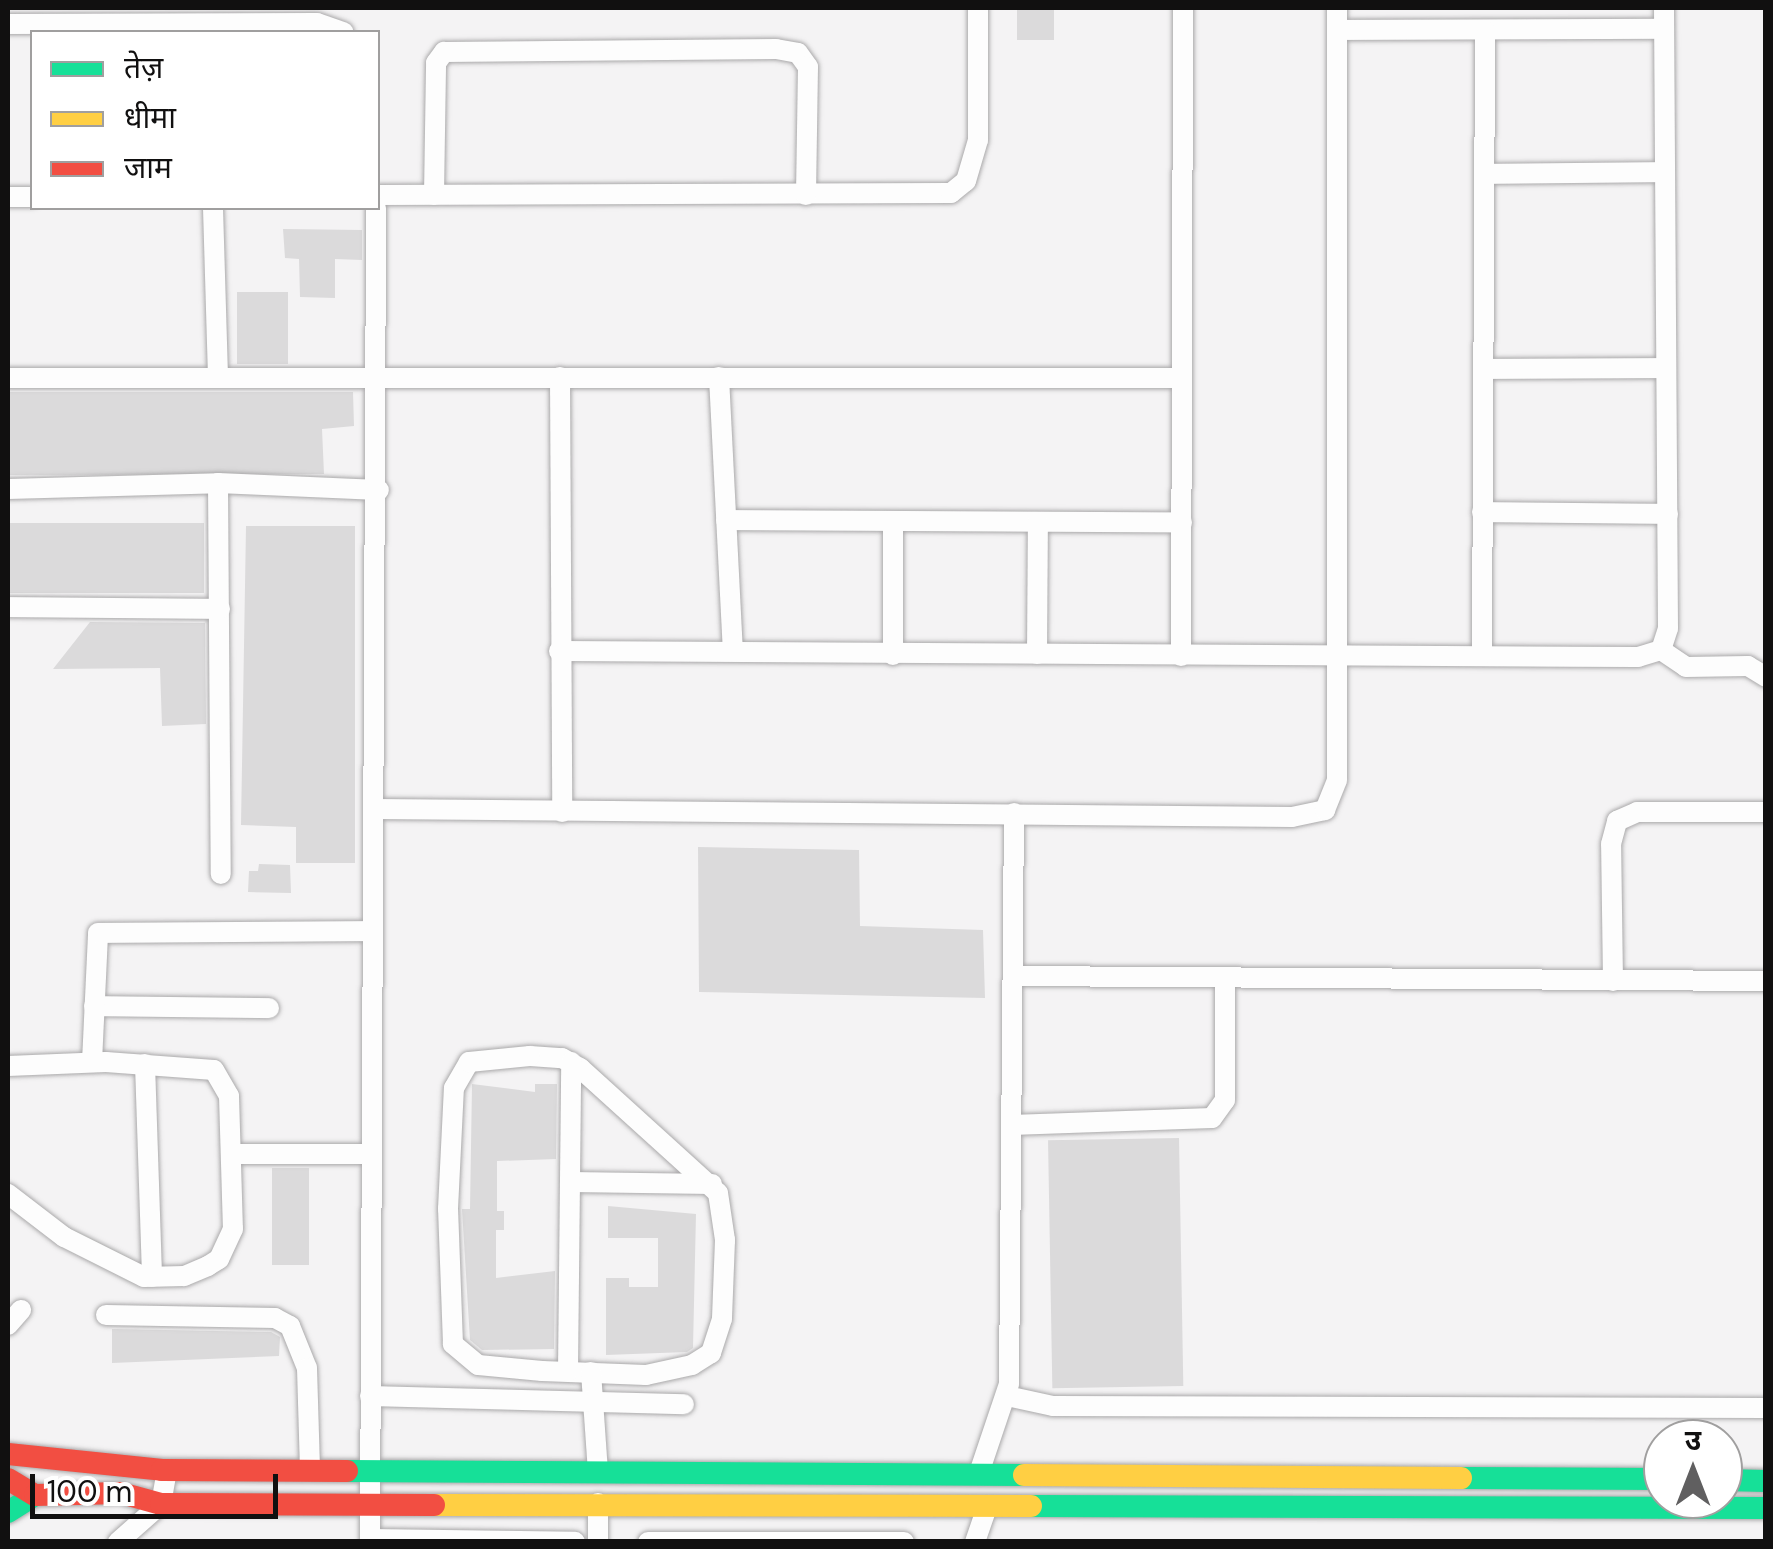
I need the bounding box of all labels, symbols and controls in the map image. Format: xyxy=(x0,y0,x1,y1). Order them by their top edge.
legend xyxy=(30,30,380,210)
text: तेज़ xyxy=(124,48,163,87)
text: धीमा xyxy=(124,98,176,137)
text: जाम xyxy=(124,148,172,187)
north arrow xyxy=(1643,1419,1743,1519)
text: उ xyxy=(1685,1422,1701,1459)
scale bar xyxy=(35,1454,282,1516)
text: 100 m xyxy=(47,1472,132,1511)

